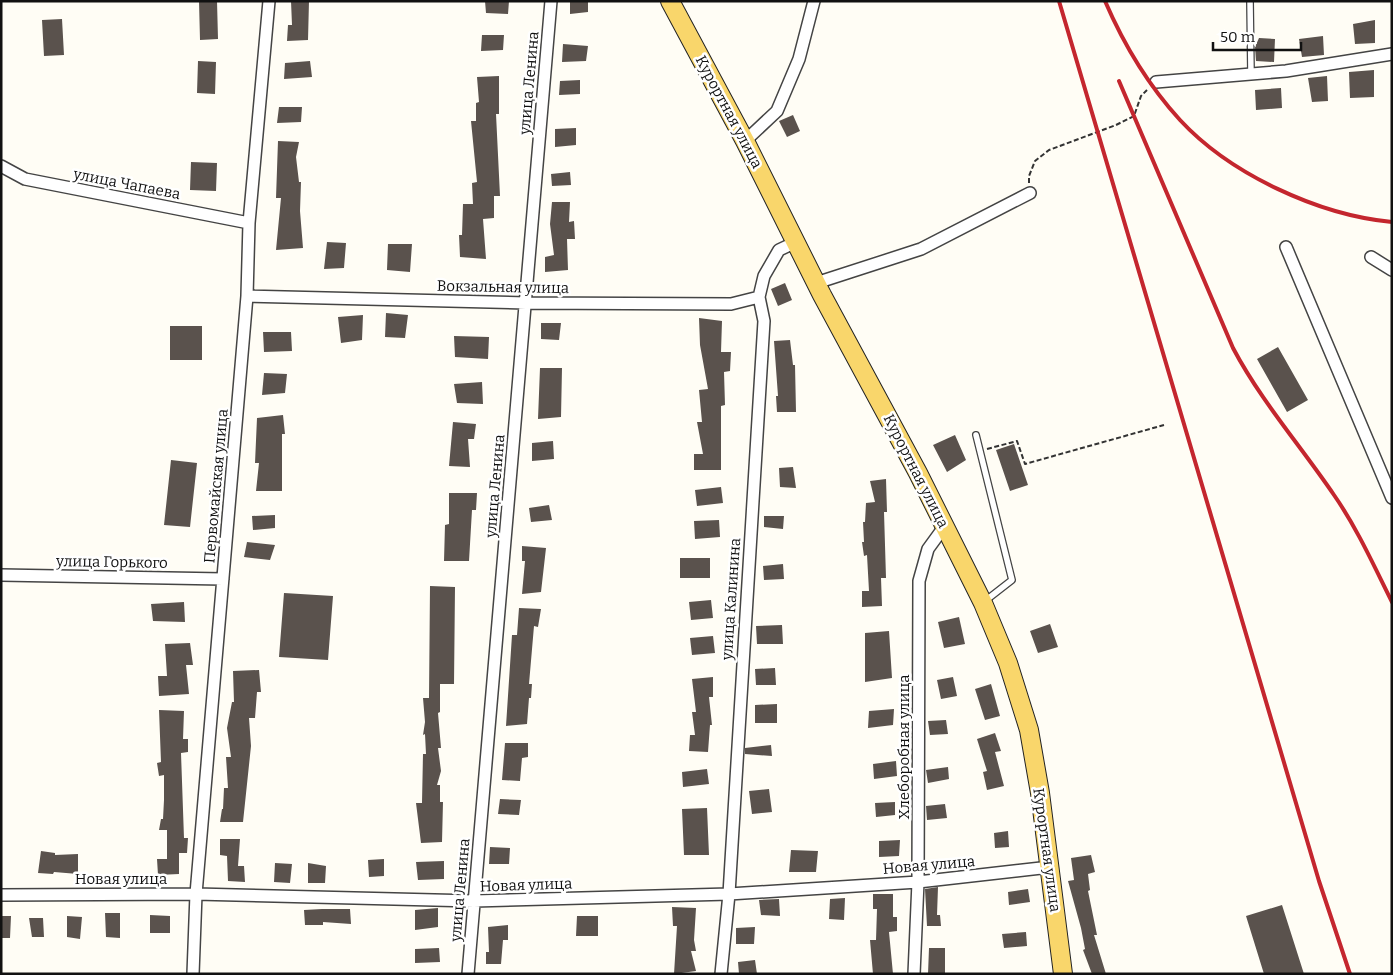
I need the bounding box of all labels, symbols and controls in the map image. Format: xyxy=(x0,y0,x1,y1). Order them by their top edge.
scale bar xyxy=(1213,20,1300,52)
text: 50 m xyxy=(1220,28,1256,46)
street label: улица Ленина xyxy=(515,31,542,136)
street label: Курортная улица xyxy=(692,53,766,171)
street label: улица Чапаева xyxy=(71,165,182,203)
street label: Вокзальная улица xyxy=(437,277,569,297)
street label: Первомайская улица xyxy=(200,408,232,564)
street label: Курортная улица xyxy=(880,411,952,531)
street label: улица Ленина xyxy=(481,434,508,539)
street label: улица Калинина xyxy=(718,537,744,662)
street label: улица Горького xyxy=(55,552,168,572)
street label: Хлеборобная улица xyxy=(895,674,913,820)
street label: Курортная улица xyxy=(1029,787,1065,913)
street label: улица Ленина xyxy=(446,838,473,943)
street label: Новая улица xyxy=(882,852,976,878)
street label: Новая улица xyxy=(75,870,167,888)
street label: Новая улица xyxy=(479,874,573,896)

